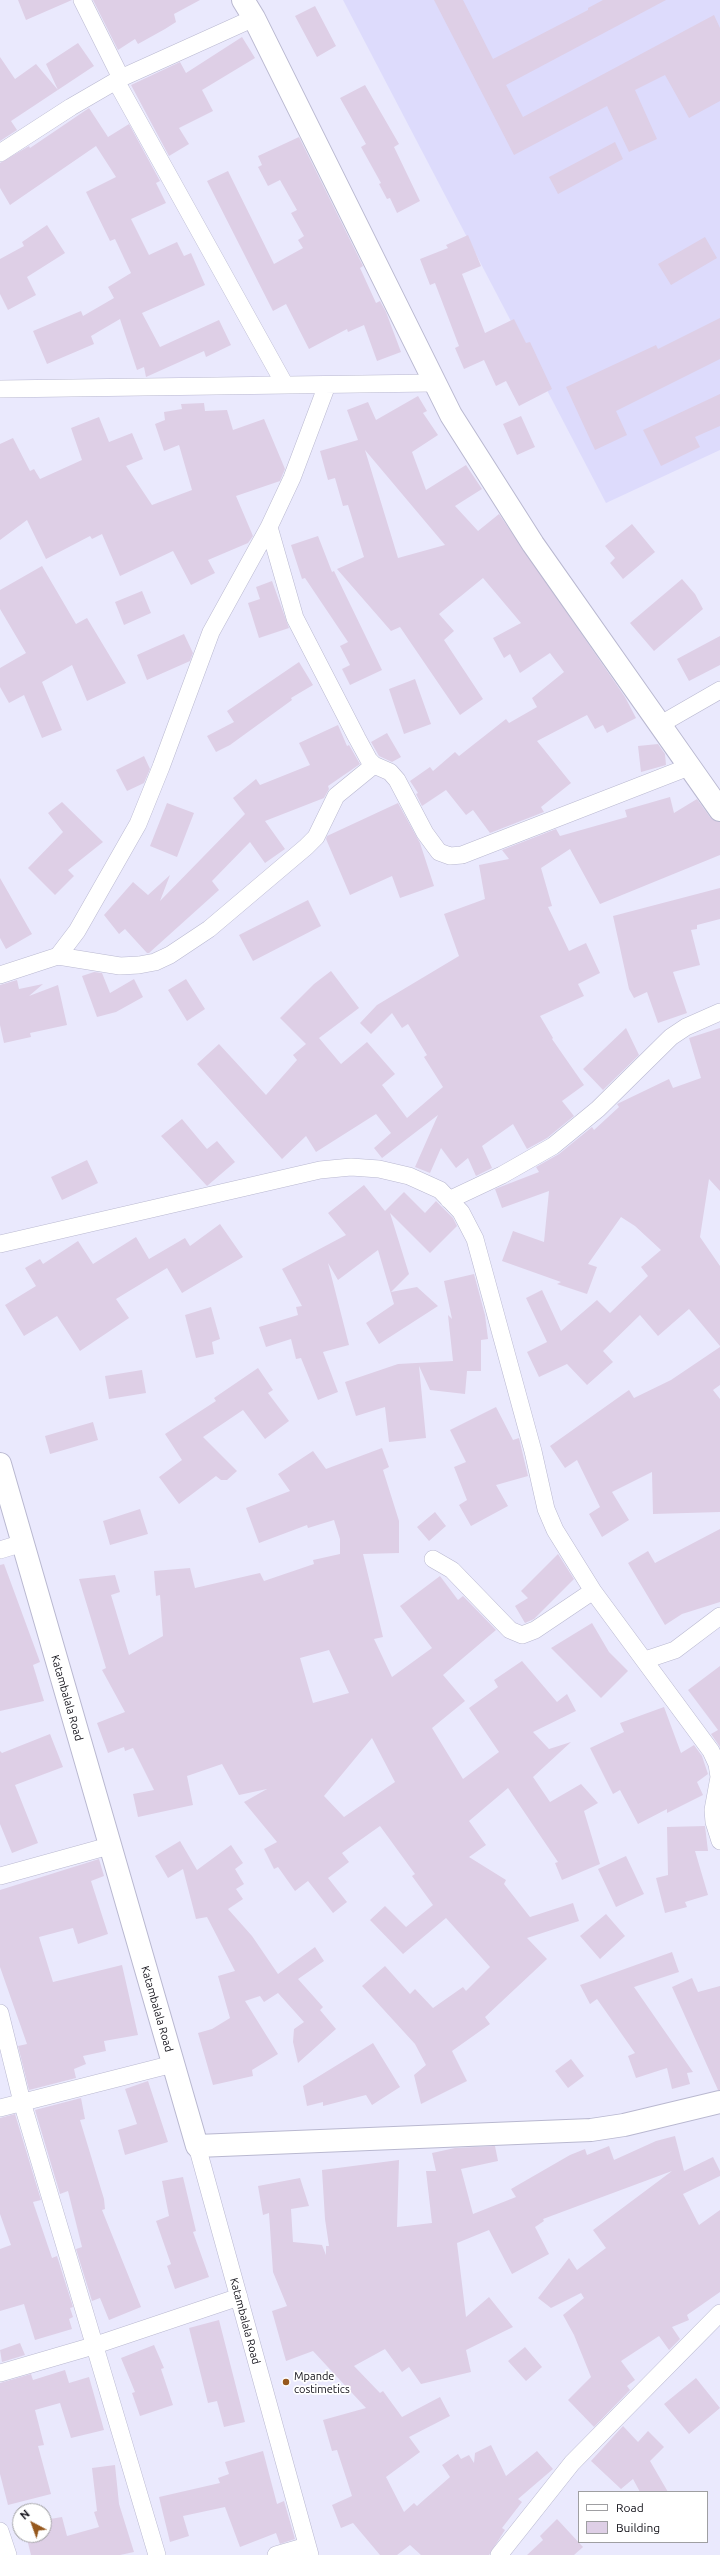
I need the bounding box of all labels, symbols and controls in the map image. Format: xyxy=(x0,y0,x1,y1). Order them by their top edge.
street label: Katambalala Road xyxy=(48,1653,86,1743)
street label: Katambalala Road xyxy=(138,1964,176,2054)
street label: Katambalala Road xyxy=(227,2276,263,2366)
place label: Mpande costimetics xyxy=(294,2369,350,2395)
marker: Mpande costimetics xyxy=(281,2377,291,2387)
legend xyxy=(578,2491,708,2543)
text: Road xyxy=(616,2501,644,2514)
north arrow xyxy=(12,2503,52,2543)
text: N xyxy=(18,2507,32,2522)
text: Building xyxy=(616,2521,660,2534)

